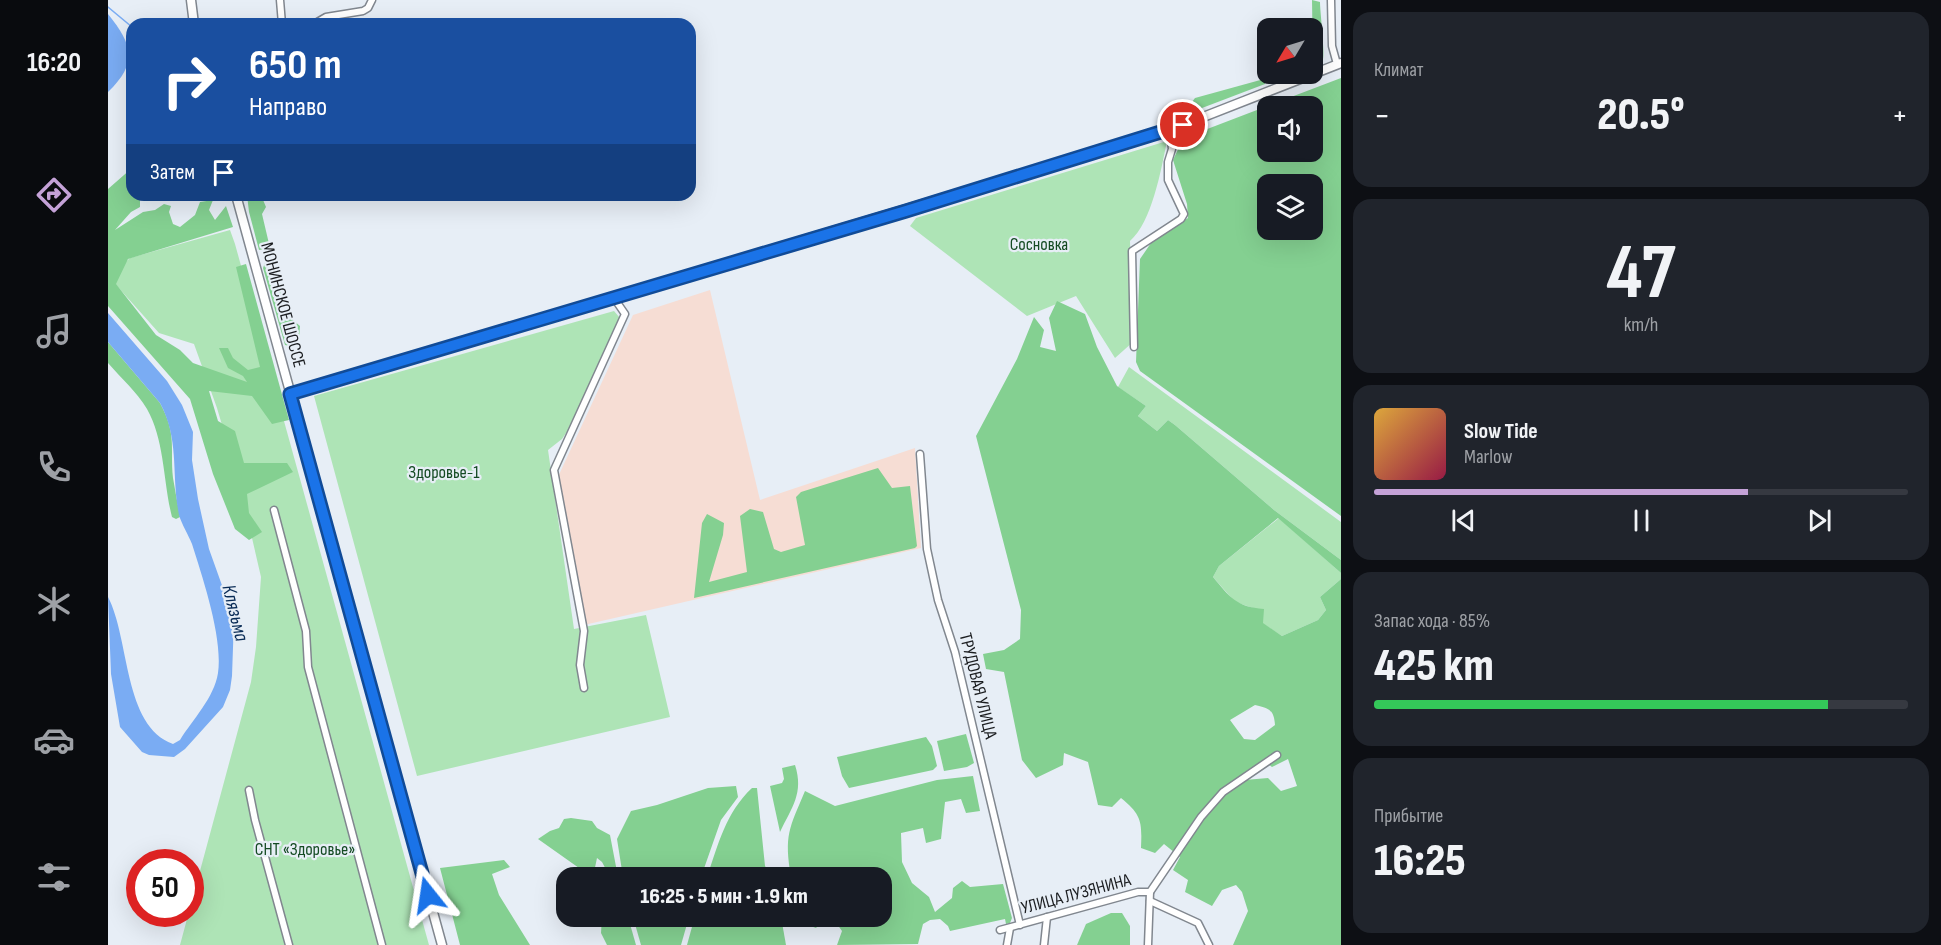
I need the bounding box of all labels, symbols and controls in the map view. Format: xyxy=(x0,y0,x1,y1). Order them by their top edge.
north arrow xyxy=(1257,18,1323,84)
map controls xyxy=(1257,18,1323,240)
text: 650 m xyxy=(249,40,342,91)
icon: right xyxy=(150,42,228,120)
text: 16:20 xyxy=(27,47,81,79)
text: Климат xyxy=(1374,58,1424,82)
text: 20.5° xyxy=(1597,88,1685,143)
text: Направо xyxy=(249,91,327,123)
button: sound xyxy=(1257,96,1323,162)
text: − xyxy=(1374,96,1390,136)
text: + xyxy=(1892,96,1908,136)
pin xyxy=(1157,99,1208,150)
icon: arrive xyxy=(1166,108,1199,141)
icon: arrive xyxy=(207,156,240,189)
text: Затем xyxy=(150,159,195,186)
icon: directions xyxy=(33,174,75,216)
button: layers xyxy=(1257,174,1323,240)
text: 47 xyxy=(1606,227,1676,320)
park label: Сосновка xyxy=(1010,234,1068,255)
street label: МОНИНСКОЕ ШОССЕ xyxy=(256,240,310,370)
icon: music xyxy=(33,310,75,352)
text: km/h xyxy=(1624,313,1658,337)
text: Slow Tide xyxy=(1464,418,1538,445)
text: Marlow xyxy=(1464,445,1512,469)
icon: phone xyxy=(33,446,75,488)
park label: Здоровье-1 xyxy=(408,462,480,483)
icon: previous xyxy=(1447,504,1480,537)
icon: pause xyxy=(1625,504,1658,537)
icon: next xyxy=(1803,504,1836,537)
water label: Клязьма xyxy=(216,582,254,644)
icon: climate xyxy=(33,583,75,625)
text: Запас хода · 85% xyxy=(1374,609,1490,633)
street label: ТРУДОВАЯ УЛИЦА xyxy=(955,631,1001,741)
text: 425 km xyxy=(1374,639,1494,694)
icon: car xyxy=(33,719,75,761)
text: Прибытие xyxy=(1374,804,1443,828)
text: 16:25 xyxy=(1374,834,1466,889)
park label: СНТ «Здоровье» xyxy=(255,839,355,860)
speed limit sign: 50 xyxy=(126,849,204,927)
icon: filters xyxy=(33,856,75,898)
position arrow xyxy=(396,863,460,927)
street label: УЛИЦА ЛУЗЯНИНА xyxy=(1019,869,1133,919)
text: 16:25 · 5 мин · 1.9 km xyxy=(640,883,808,910)

